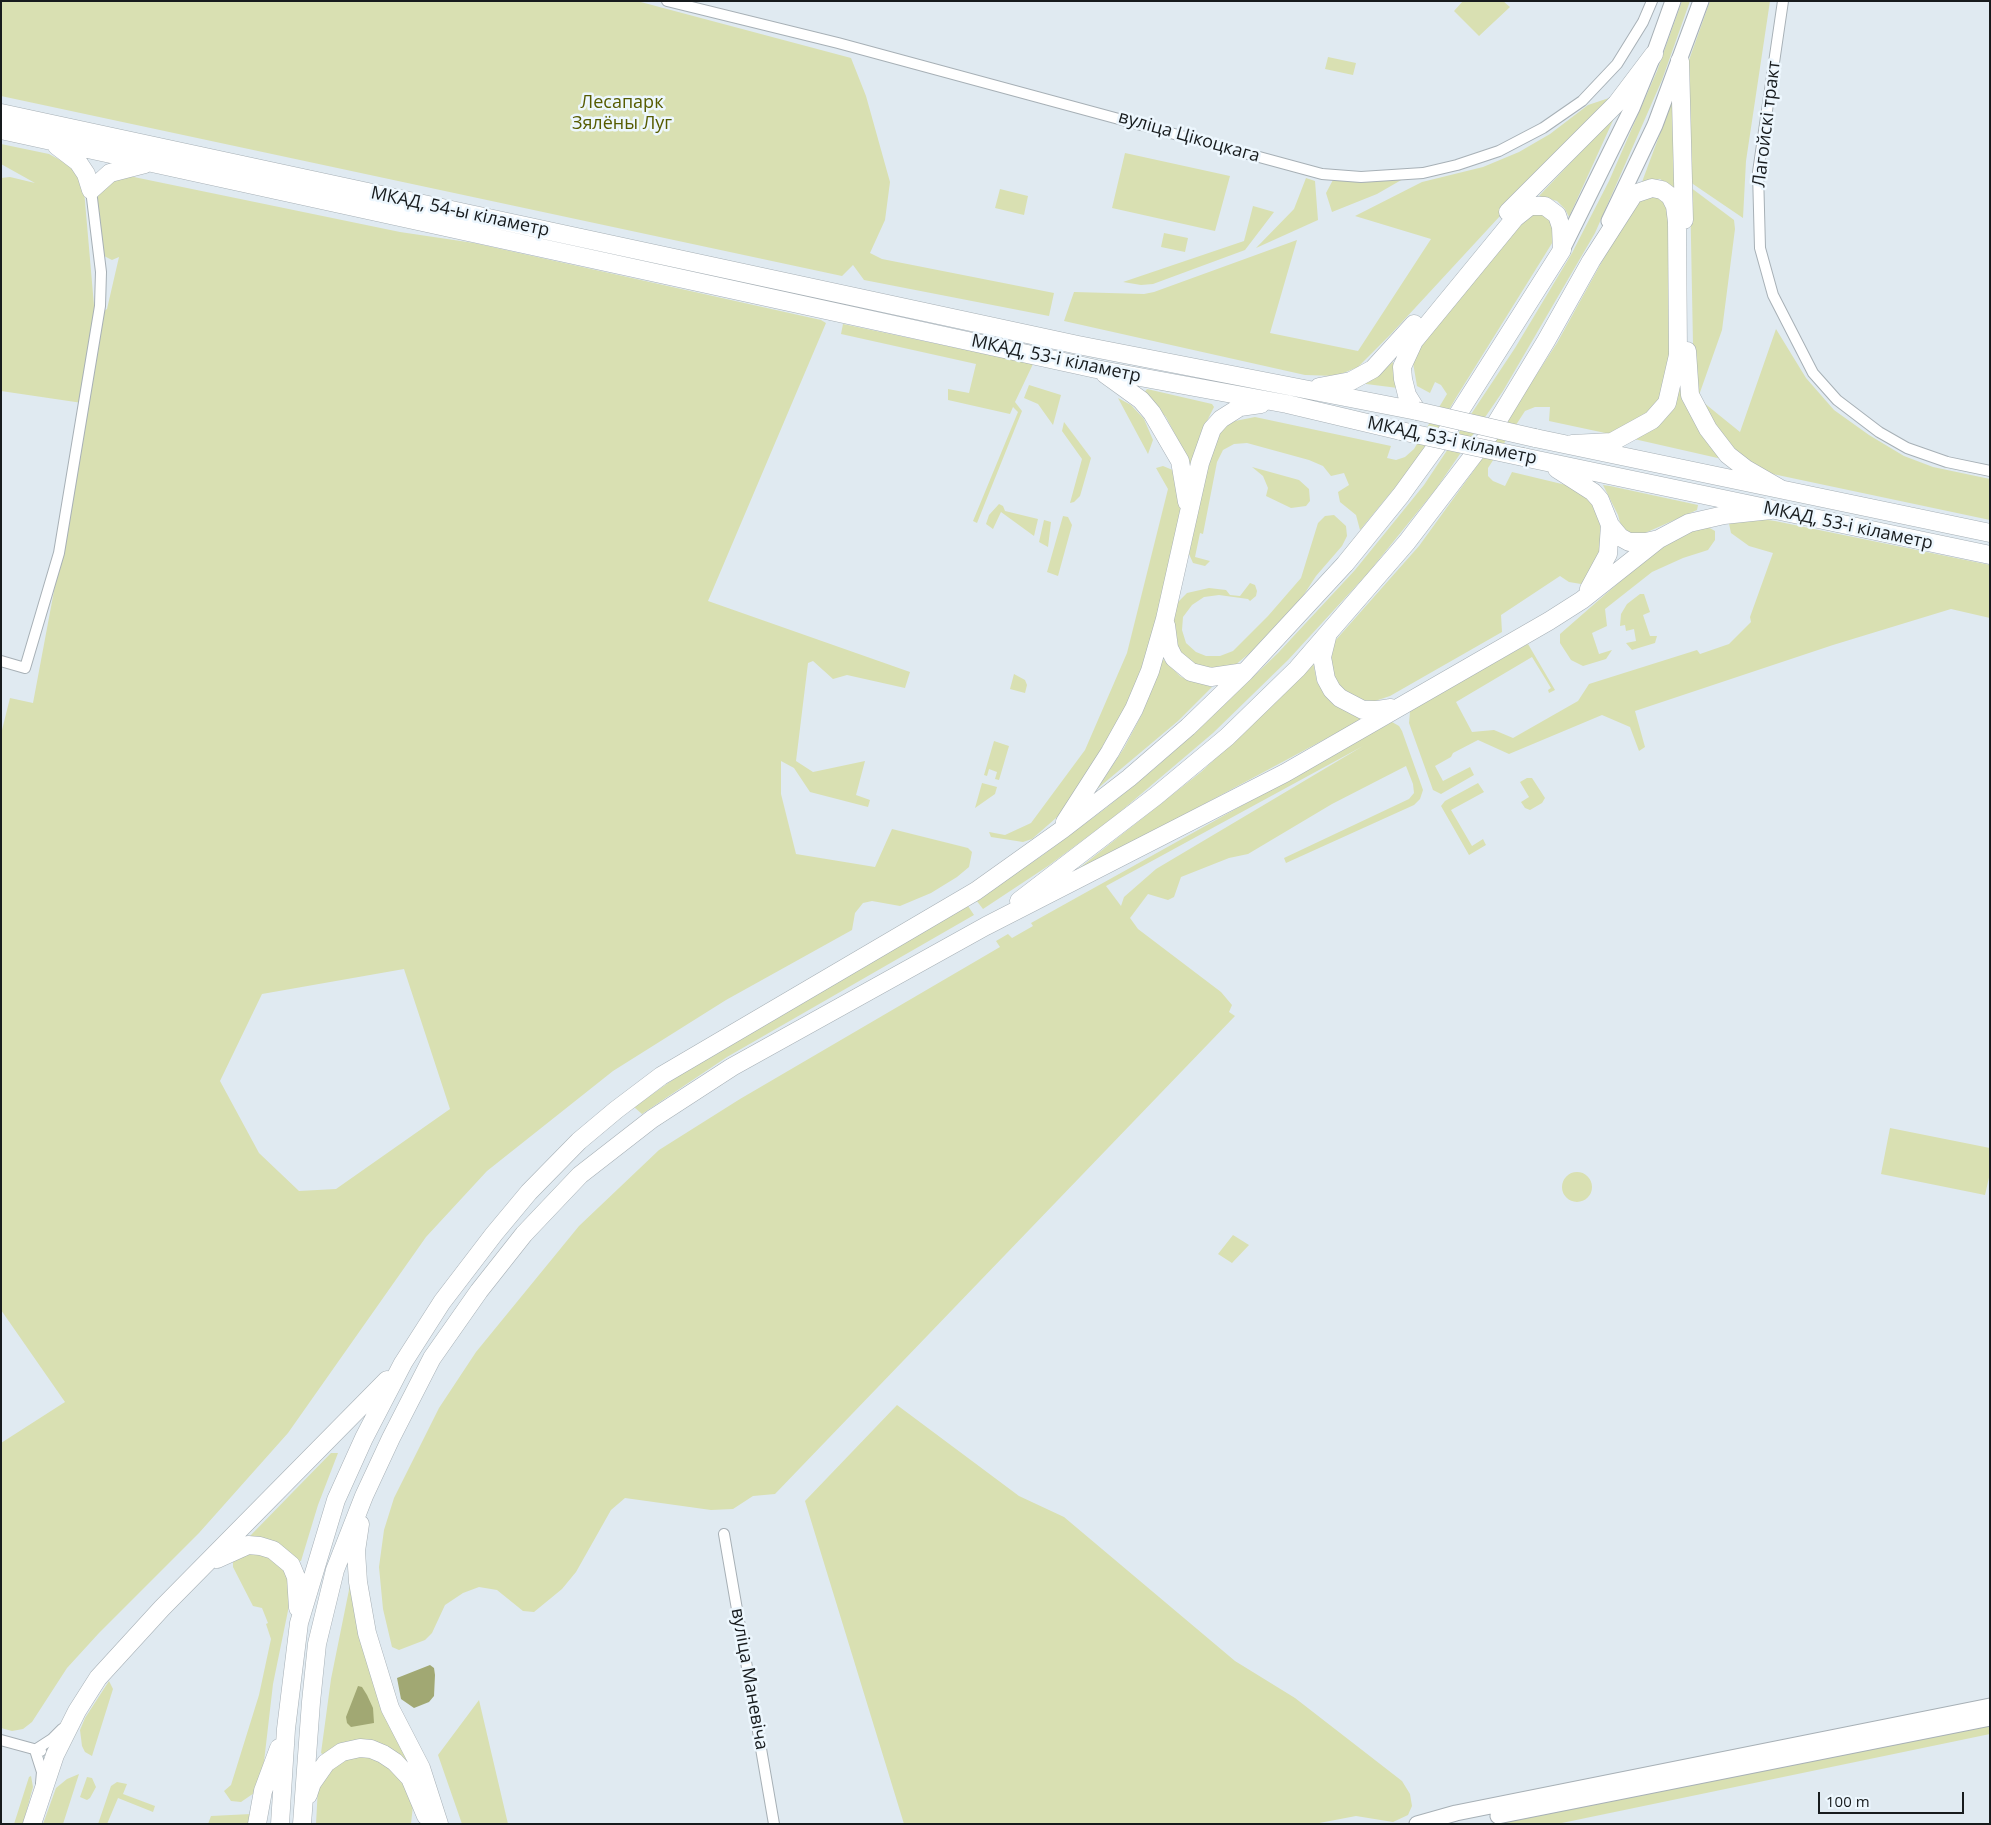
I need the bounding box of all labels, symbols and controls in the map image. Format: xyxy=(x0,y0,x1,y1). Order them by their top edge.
street label: Лагойскі тракт xyxy=(1749,60,1785,188)
park label: Лесапарк Зялёны Луг xyxy=(572,92,672,134)
street label: вуліца Цікоцкага xyxy=(1116,106,1262,168)
street label: МКАД, 54-ы кіламетр xyxy=(369,183,551,241)
street label: МКАД, 53-і кіламетр xyxy=(969,330,1143,388)
street label: МКАД, 53-і кіламетр xyxy=(1365,412,1539,470)
street label: МКАД, 53-і кіламетр xyxy=(1761,497,1935,555)
street label: вуліца Маневіча xyxy=(726,1606,772,1752)
scale bar xyxy=(1821,1782,1967,1814)
text: 100 m xyxy=(1826,1791,1870,1811)

